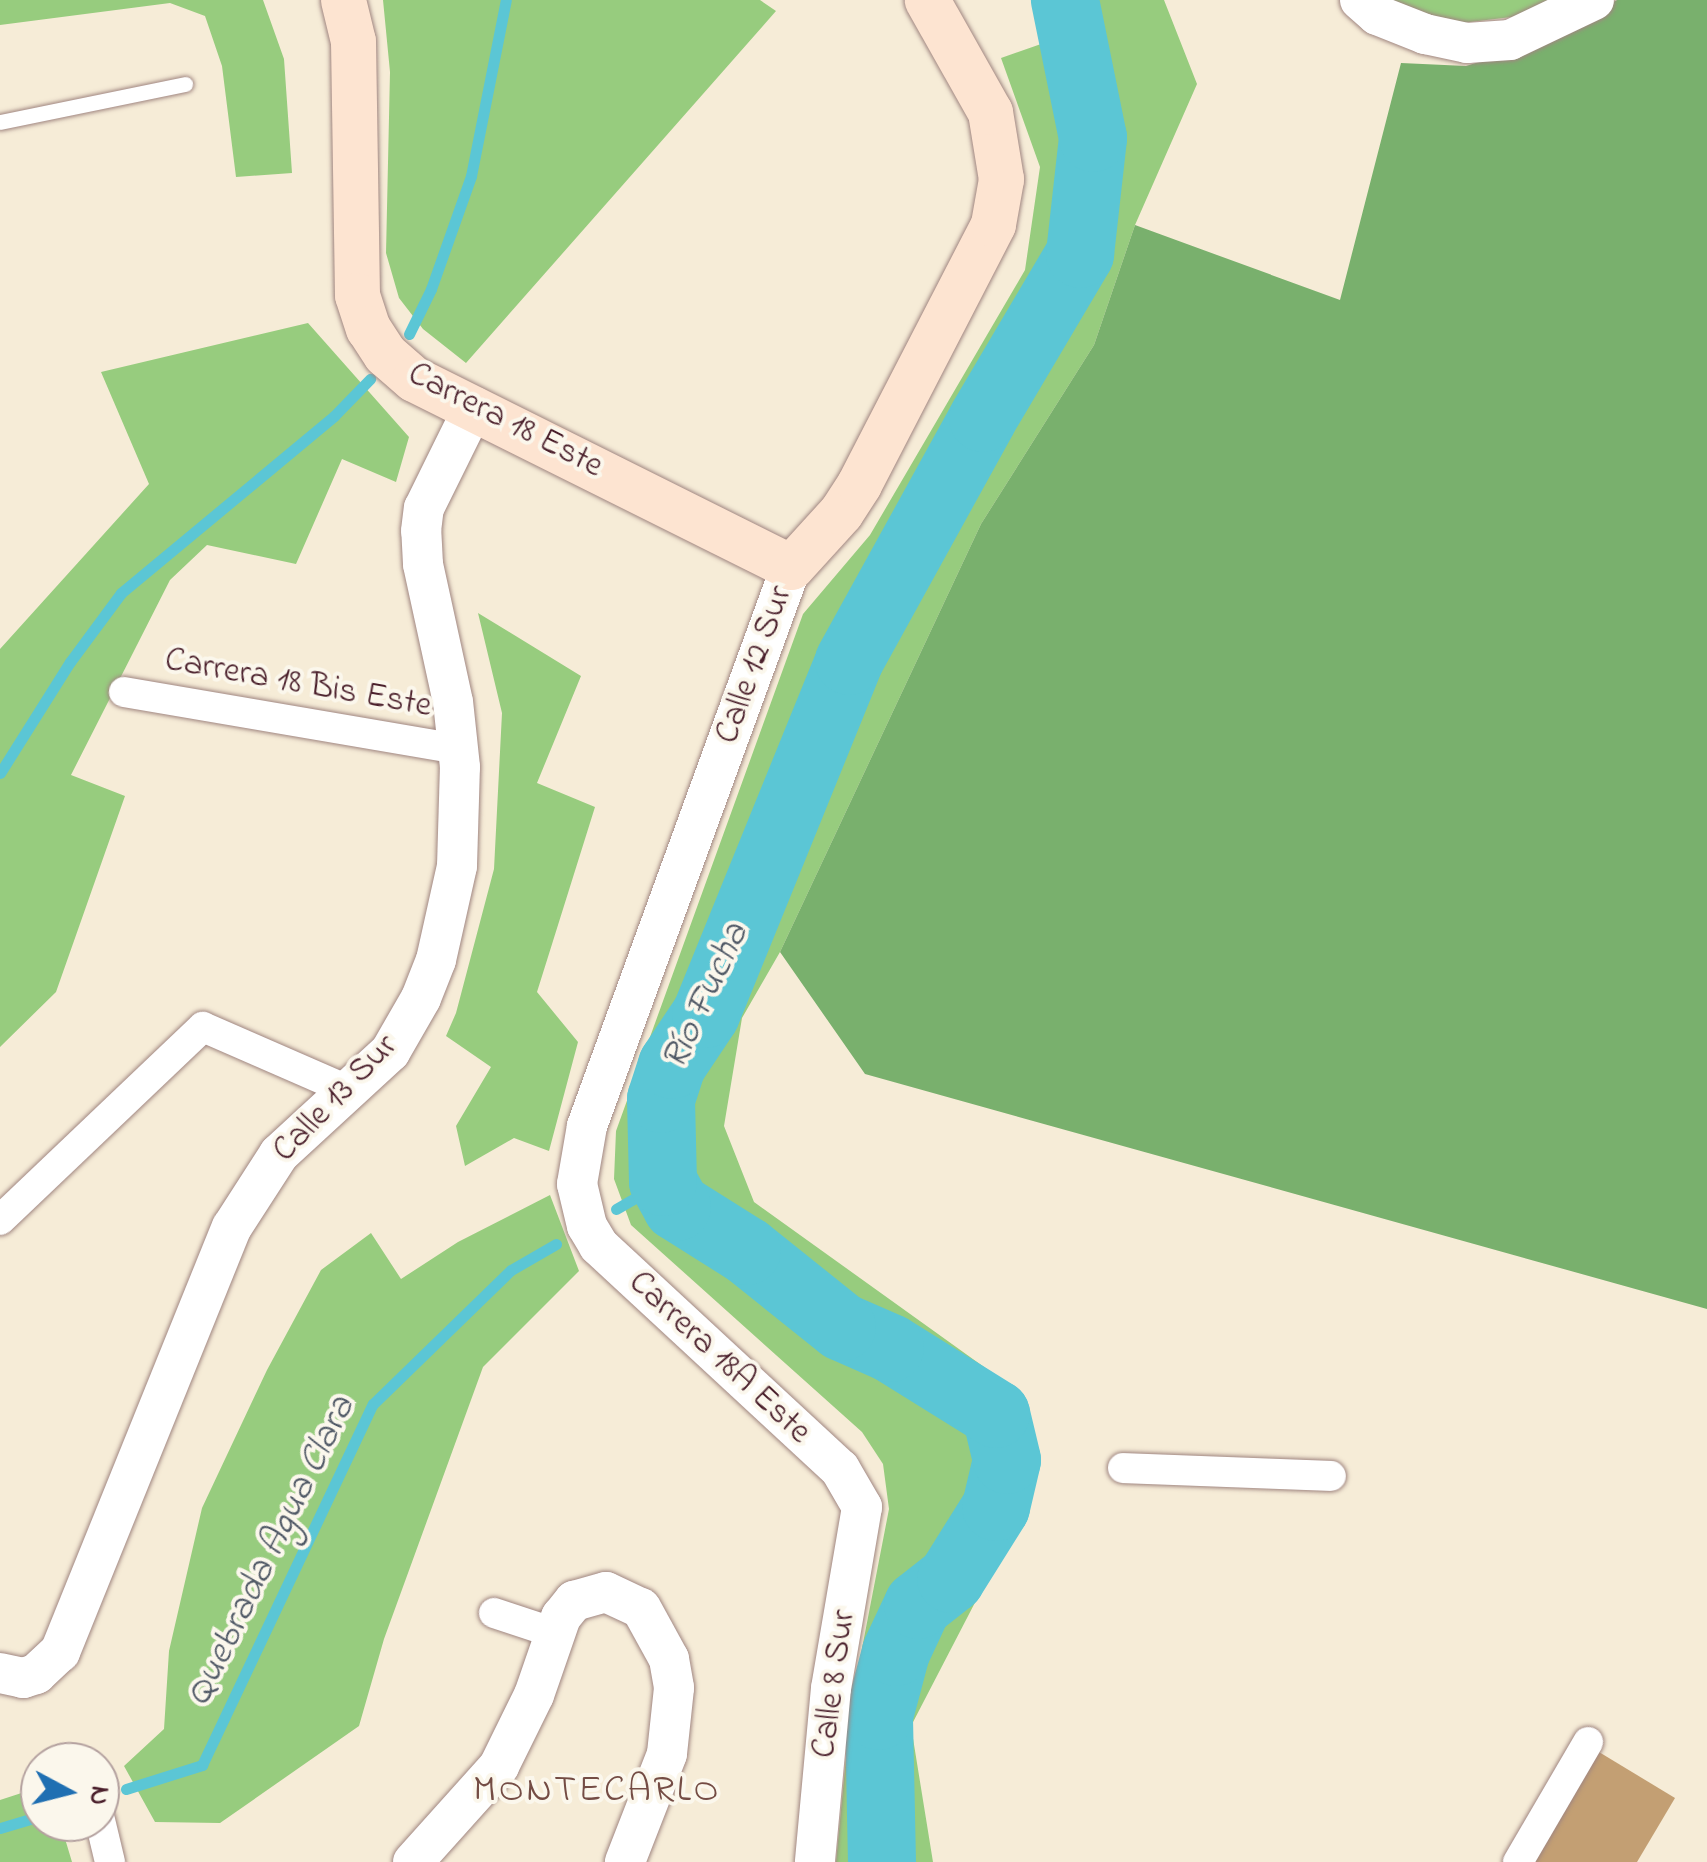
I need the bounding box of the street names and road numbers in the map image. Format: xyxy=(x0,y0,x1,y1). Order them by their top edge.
street label: Carrera 18 Este xyxy=(400,354,610,488)
street label: Calle 12 Sur xyxy=(707,580,803,750)
street label: Carrera 18 Bis Este xyxy=(161,640,435,728)
street label: Calle 13 Sur xyxy=(265,1026,407,1172)
street label: Carrera 18A Este xyxy=(619,1262,819,1454)
street label: Calle 8 Sur xyxy=(804,1607,866,1761)

